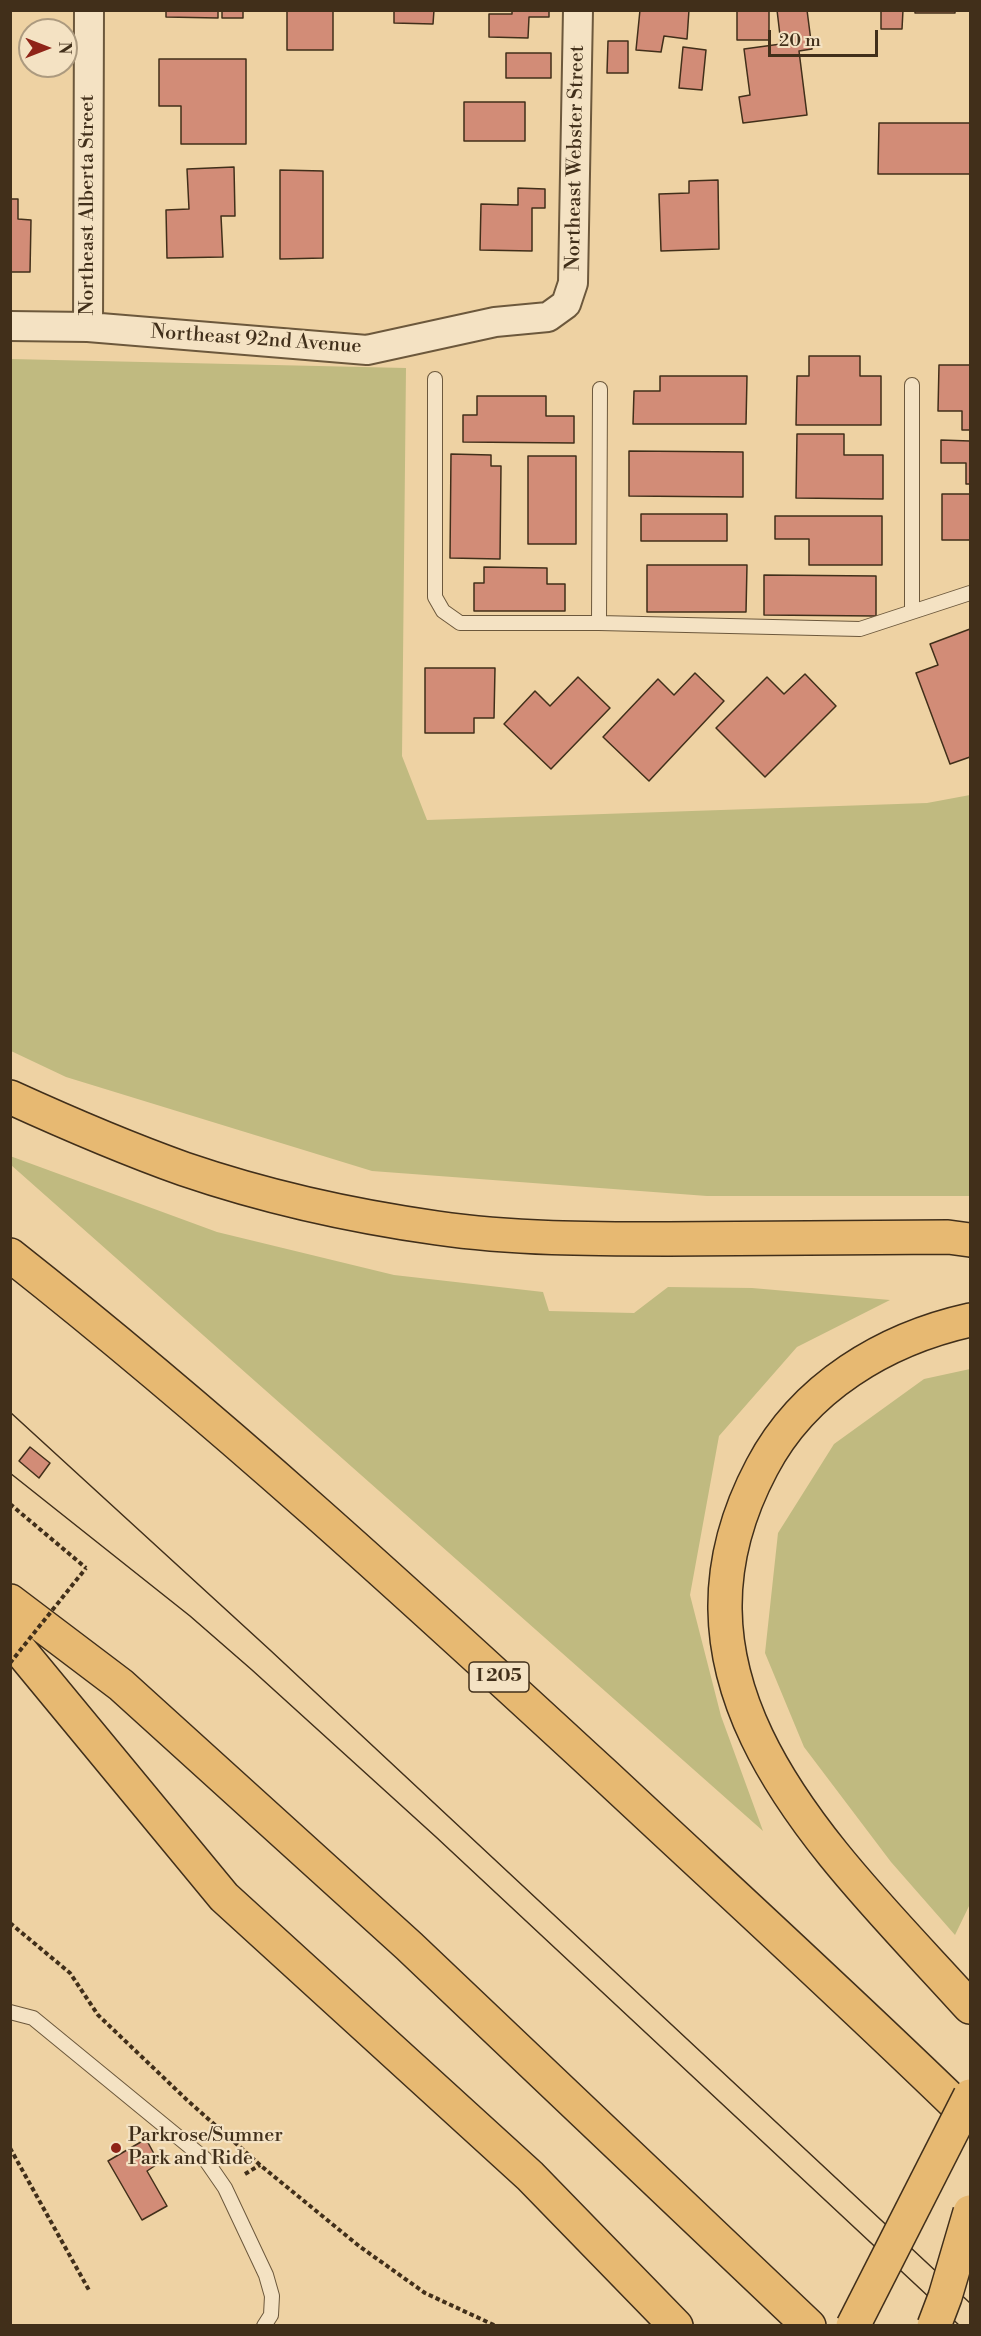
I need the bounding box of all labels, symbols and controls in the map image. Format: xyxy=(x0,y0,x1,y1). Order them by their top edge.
north arrow xyxy=(18,18,78,78)
scale bar xyxy=(771,18,880,56)
text: 20 m xyxy=(779,29,821,52)
text: N xyxy=(54,42,74,54)
street label: Northeast Webster Street xyxy=(562,45,590,271)
street label: Northeast Alberta Street xyxy=(76,95,100,315)
street label: Northeast 92nd Avenue xyxy=(150,321,362,359)
road number: I 205 xyxy=(469,1662,529,1692)
place label: Parkrose/Sumner Park and Ride xyxy=(128,2124,283,2171)
marker: Parkrose/Sumner Park and Ride xyxy=(109,2141,123,2155)

